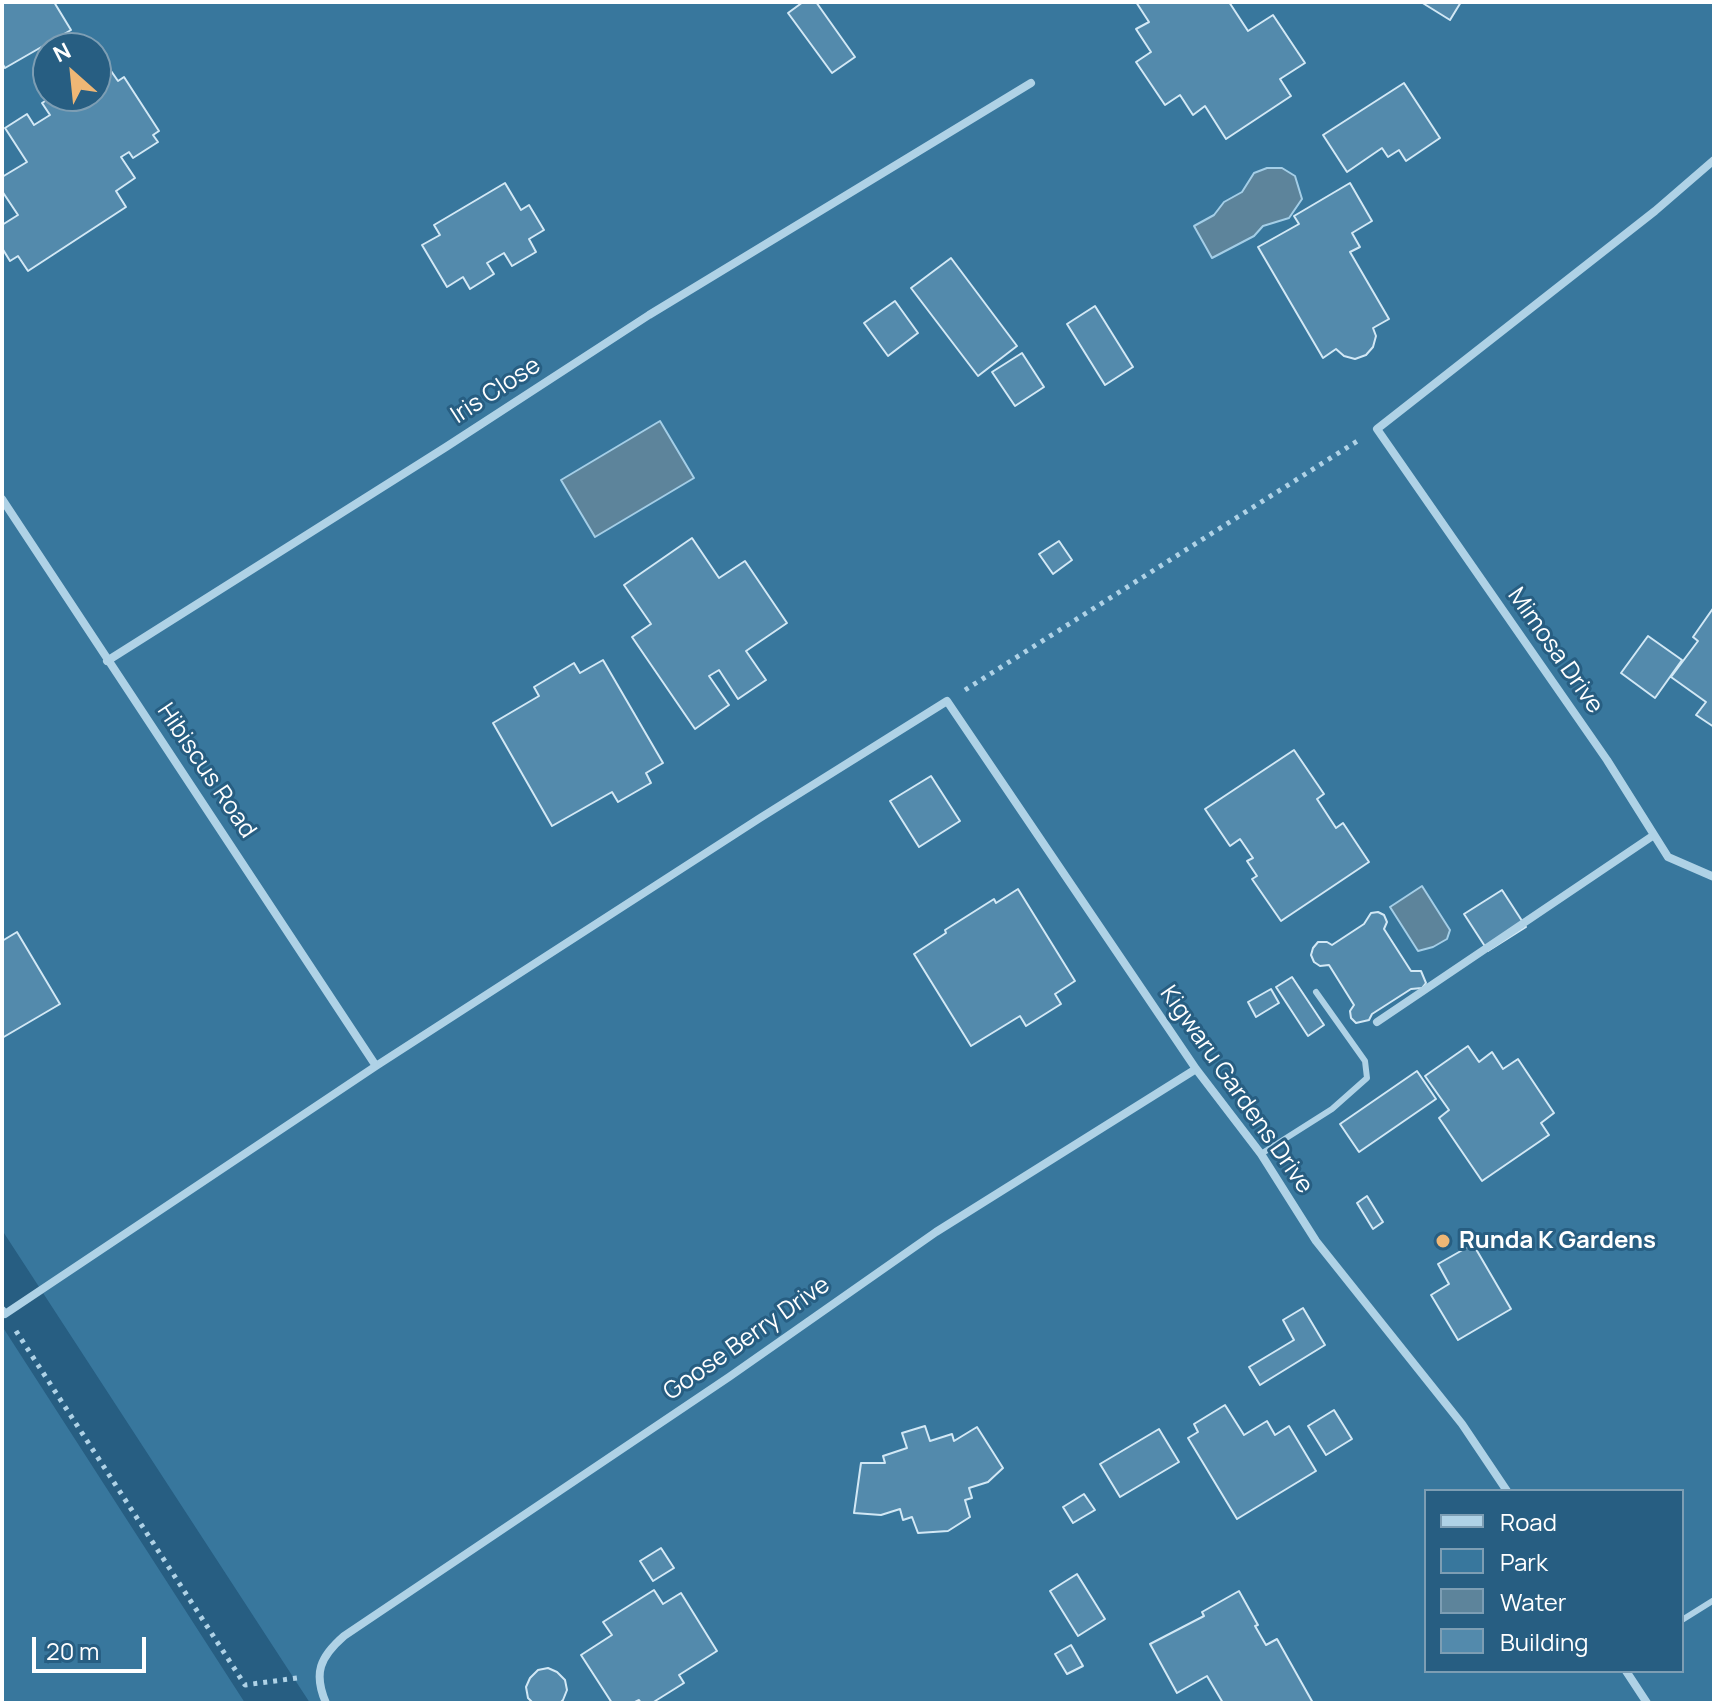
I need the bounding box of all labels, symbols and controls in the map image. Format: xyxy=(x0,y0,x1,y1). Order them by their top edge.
north arrow xyxy=(32,32,112,112)
text: N xyxy=(48,35,76,69)
street label: Iris Close xyxy=(446,351,546,431)
street label: Mimosa Drive xyxy=(1501,583,1609,719)
street label: Hibiscus Road xyxy=(150,698,262,844)
street label: Kigwaru Gardens Drive xyxy=(1153,981,1319,1199)
place label: Runda K Gardens xyxy=(1459,1227,1656,1255)
marker: Runda K Gardens xyxy=(1434,1232,1452,1250)
street label: Goose Berry Drive xyxy=(658,1271,836,1407)
legend xyxy=(1424,1489,1684,1673)
text: Road xyxy=(1500,1505,1557,1538)
text: Park xyxy=(1500,1545,1548,1578)
text: Water xyxy=(1500,1585,1567,1618)
scale bar xyxy=(36,1621,150,1671)
text: Building xyxy=(1500,1625,1588,1658)
text: 20 m xyxy=(46,1634,99,1667)

